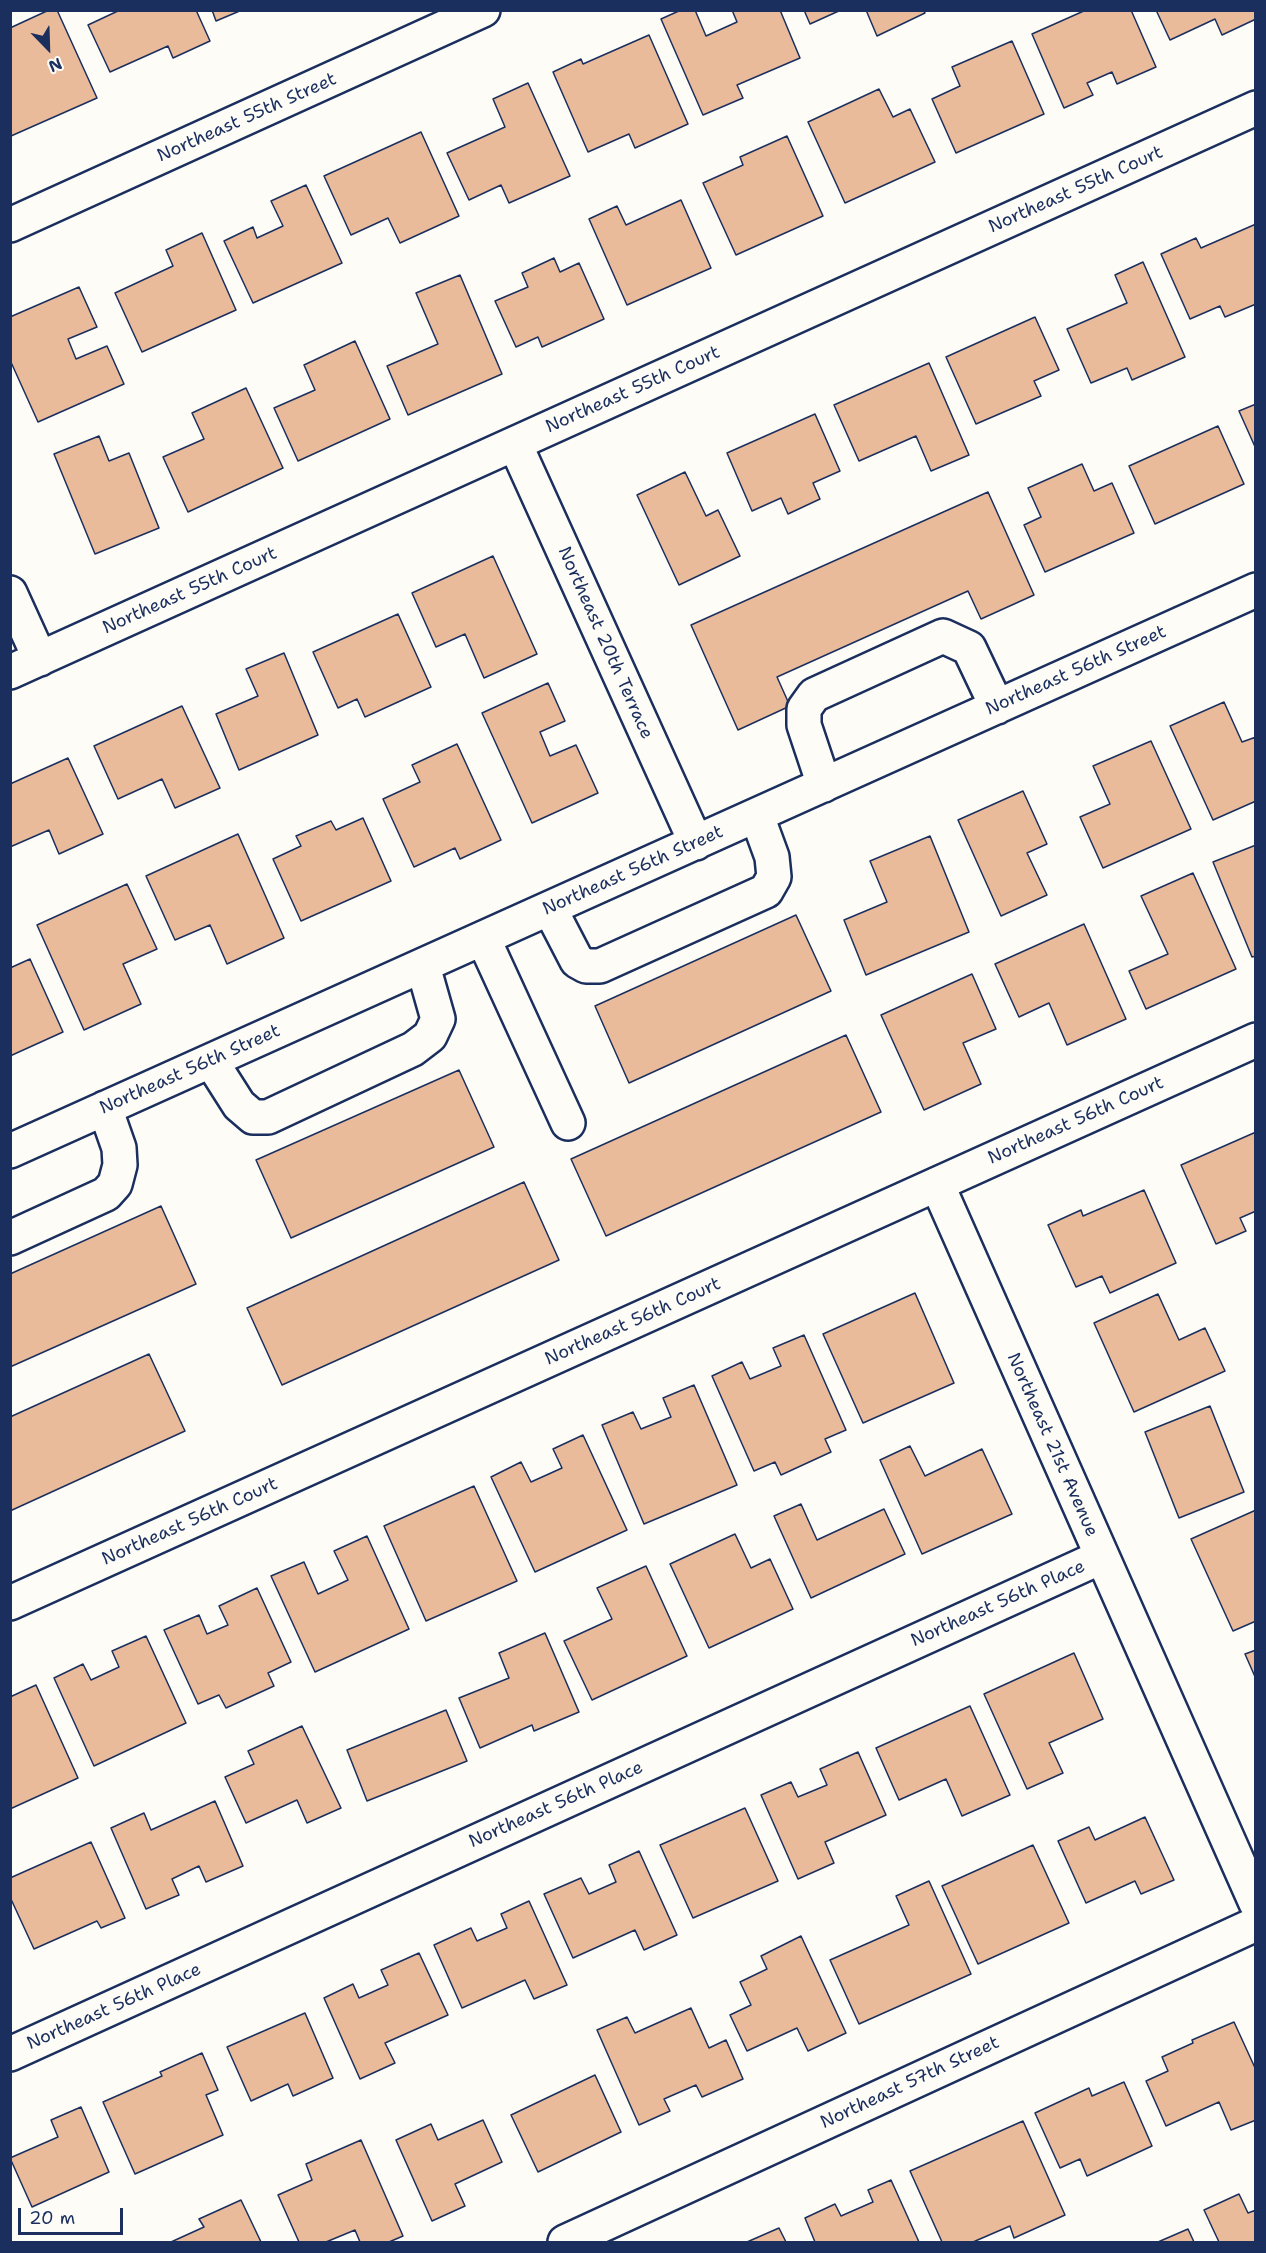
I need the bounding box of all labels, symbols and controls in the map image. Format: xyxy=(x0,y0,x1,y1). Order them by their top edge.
north arrow xyxy=(18,18,78,78)
text: N xyxy=(45,53,65,77)
street label: Northeast 55th Street xyxy=(154,69,340,167)
street label: Northeast 55th Court xyxy=(985,142,1167,238)
street label: Northeast 55th Court xyxy=(542,342,724,438)
street label: Northeast 55th Court xyxy=(99,543,281,639)
street label: Northeast 20th Terrace xyxy=(553,544,657,742)
street label: Northeast 56th Street xyxy=(982,621,1170,721)
street label: Northeast 56th Street xyxy=(539,821,727,921)
street label: Northeast 56th Street xyxy=(96,1020,284,1120)
street label: Northeast 56th Court xyxy=(985,1072,1167,1170)
street label: Northeast 56th Court xyxy=(542,1273,724,1371)
street label: Northeast 21st Avenue xyxy=(1002,1350,1102,1540)
street label: Northeast 56th Court xyxy=(99,1473,281,1571)
street label: Northeast 56th Place xyxy=(908,1556,1088,1652)
street label: Northeast 56th Place xyxy=(466,1757,646,1853)
street label: Northeast 56th Place xyxy=(24,1959,204,2055)
street label: Northeast 57th Street xyxy=(817,2032,1003,2134)
scale bar xyxy=(21,2196,126,2234)
text: 20 m xyxy=(29,2206,75,2230)

